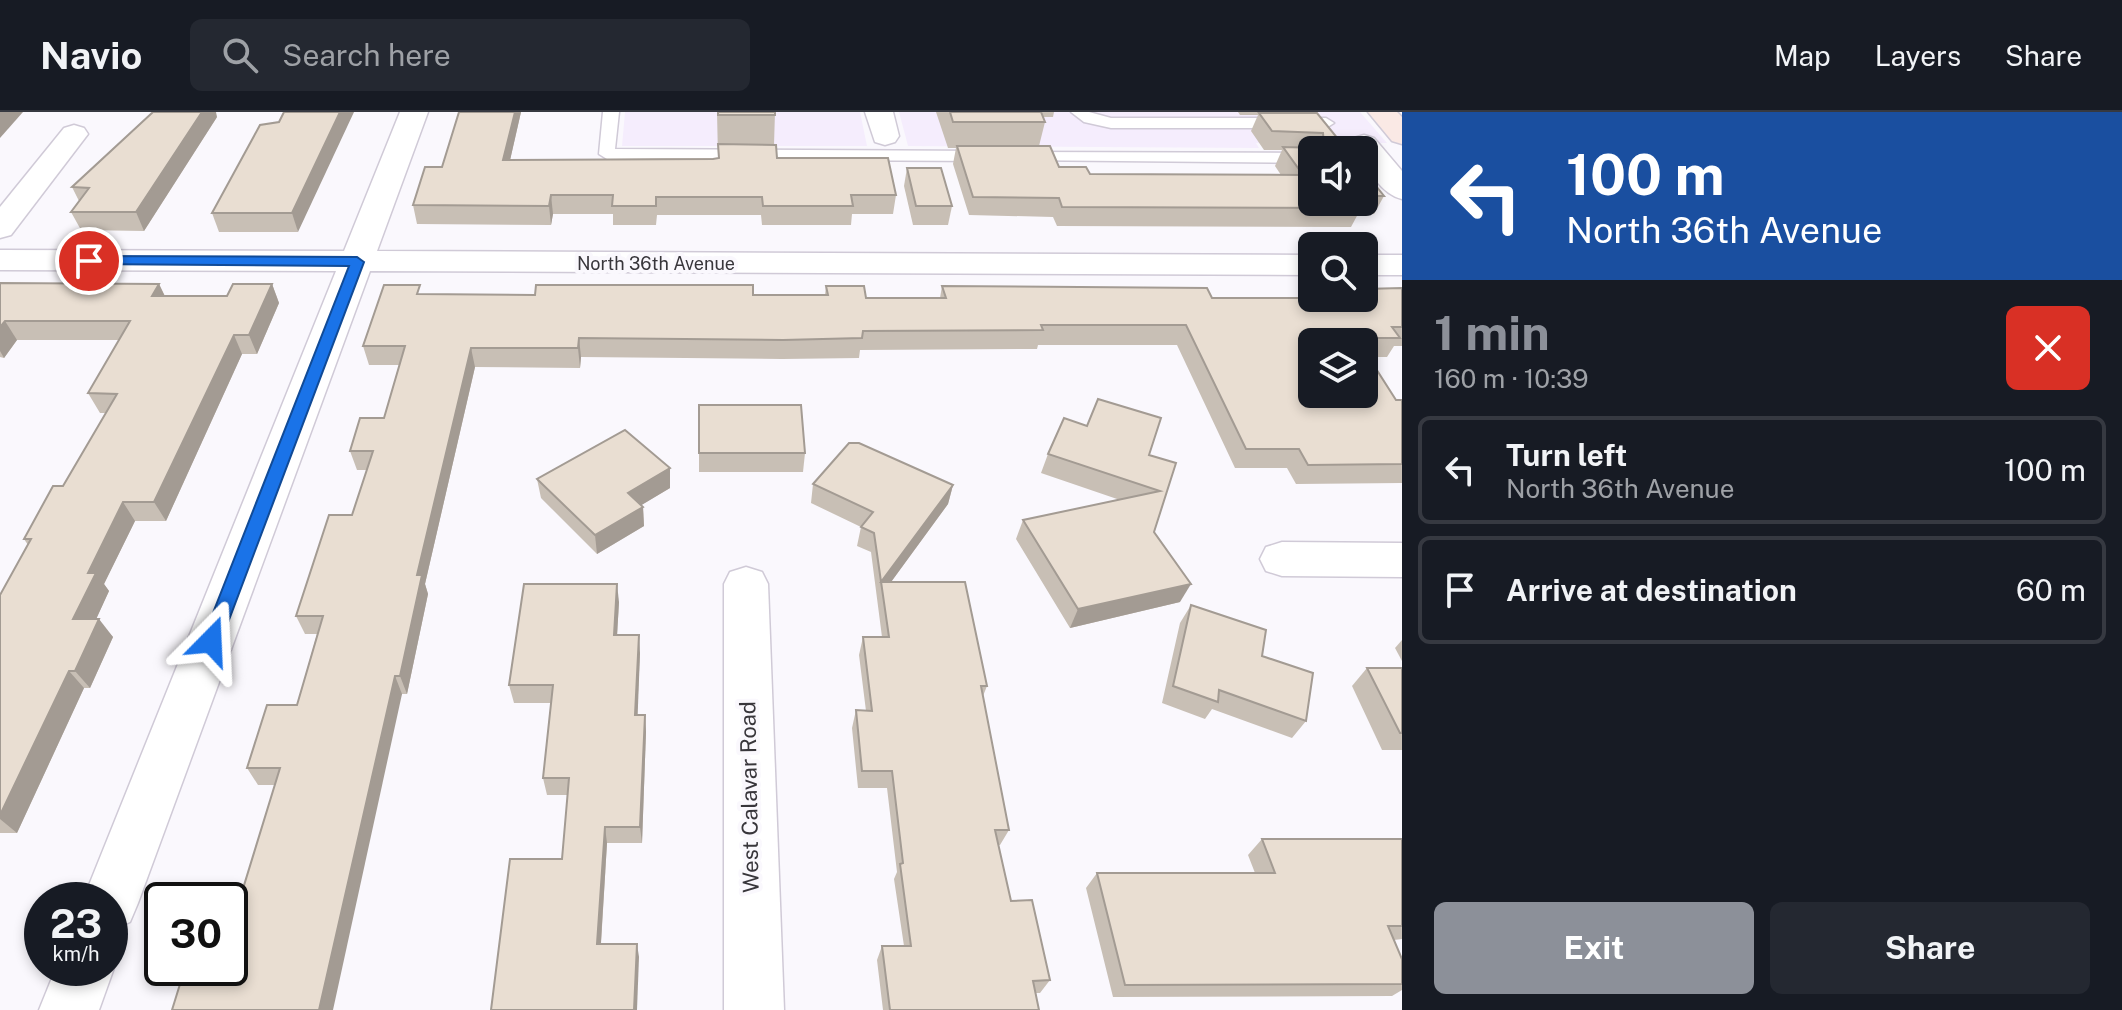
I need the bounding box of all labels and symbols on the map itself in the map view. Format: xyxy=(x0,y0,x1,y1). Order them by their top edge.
pin xyxy=(55,227,123,295)
street label: North 36th Avenue xyxy=(577,253,735,274)
position arrow xyxy=(169,599,253,683)
street label: West Calavar Road xyxy=(734,701,764,893)
speed limit sign: 30 xyxy=(144,882,248,986)

